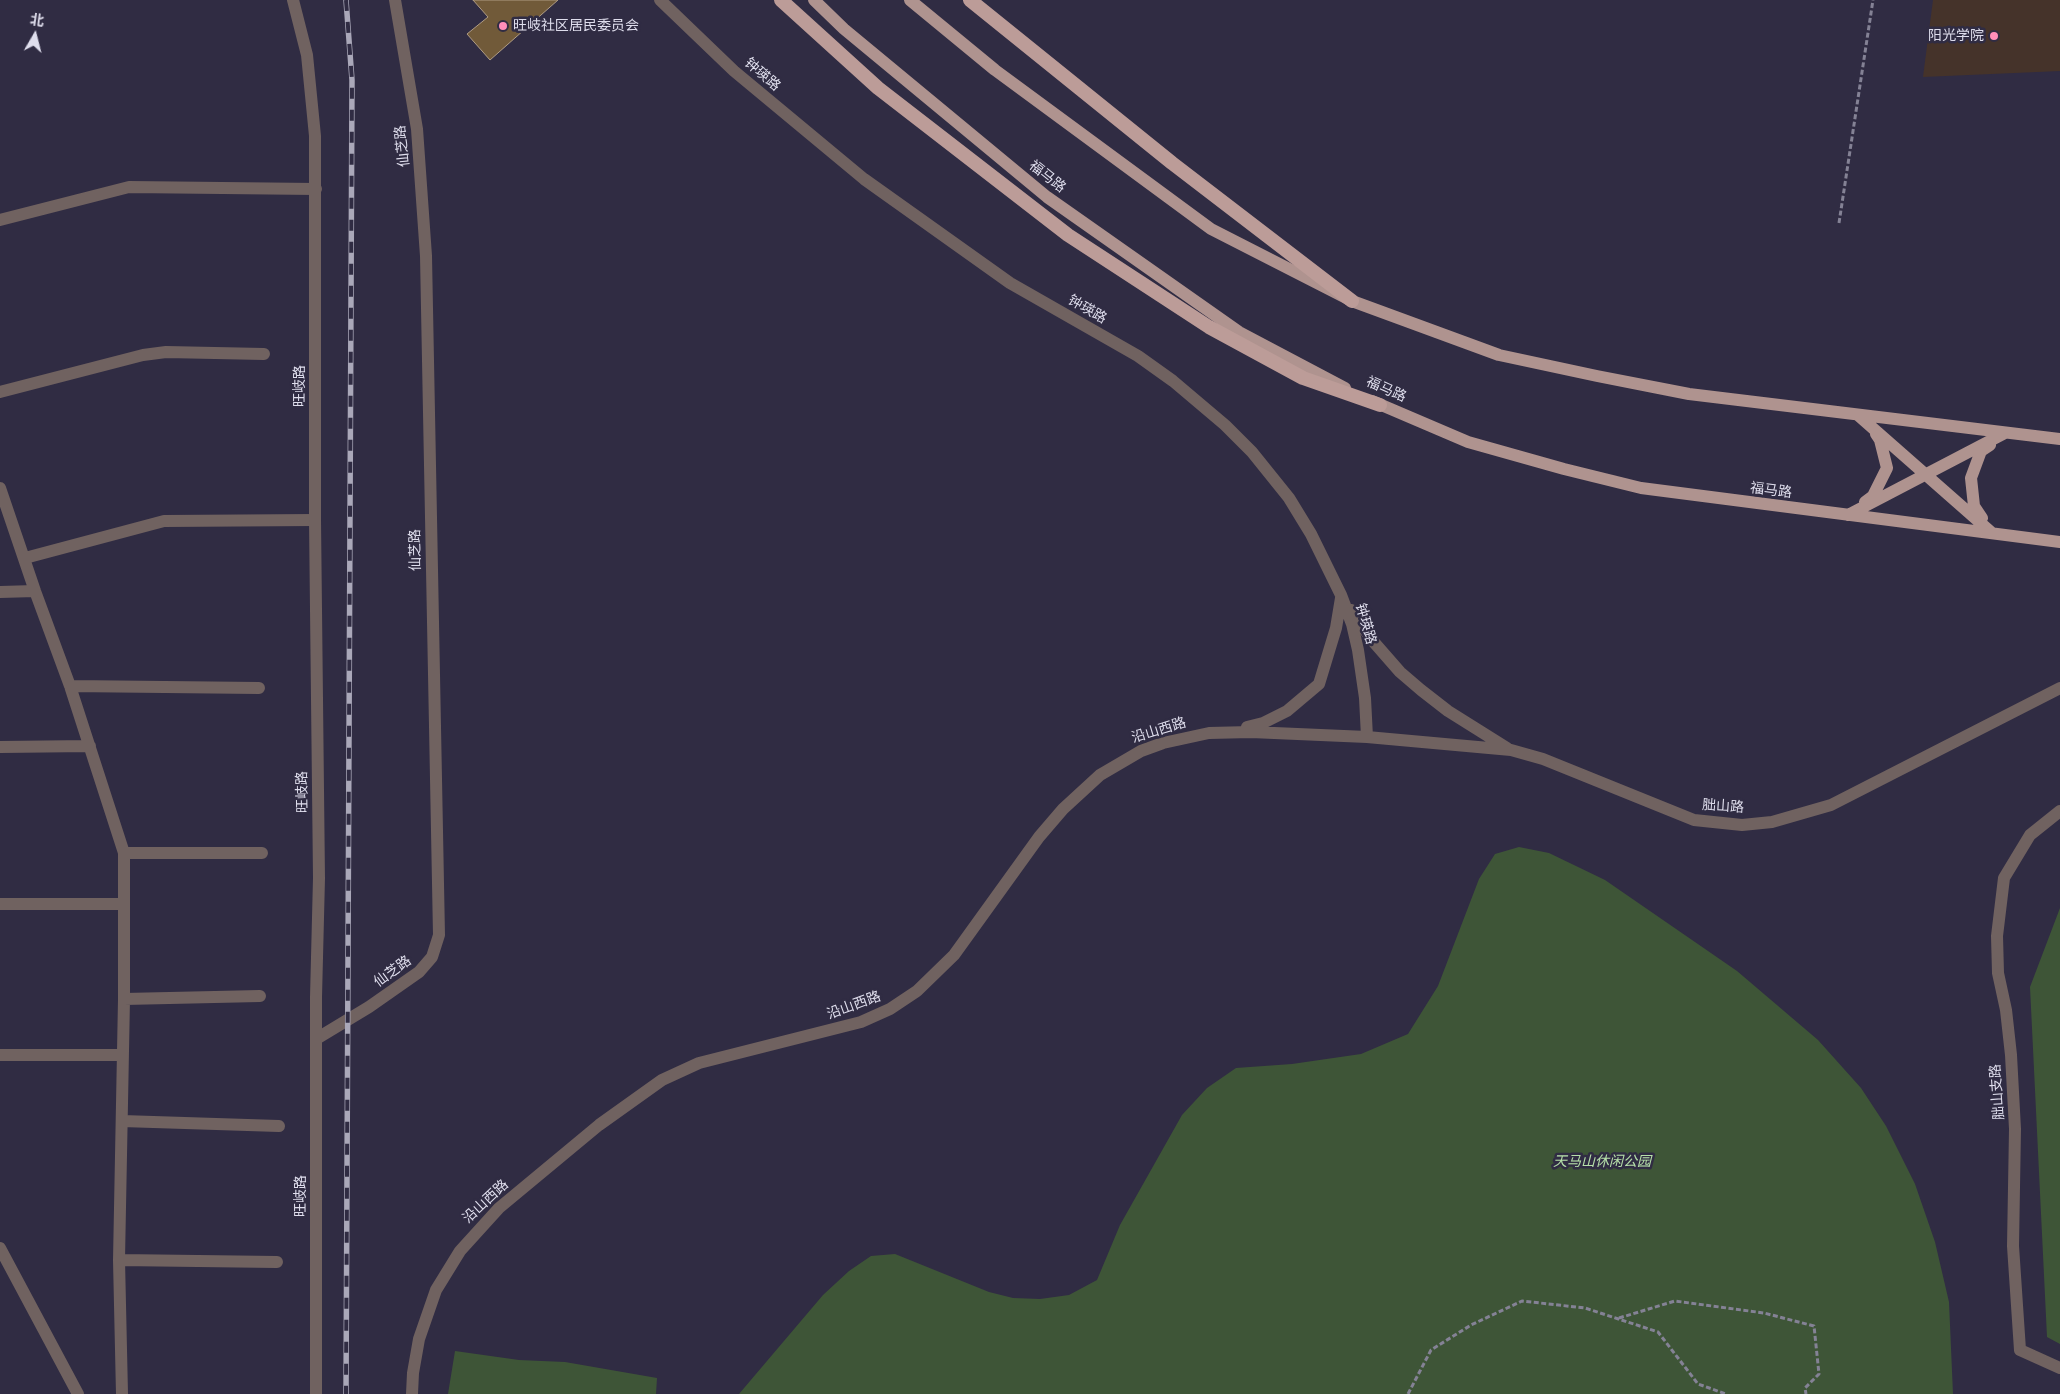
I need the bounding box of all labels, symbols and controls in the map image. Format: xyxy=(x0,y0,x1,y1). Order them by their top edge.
text: 北 xyxy=(29,9,45,31)
north arrow xyxy=(10,10,60,60)
place label: 旺岐社区居民委员会 xyxy=(513,18,639,34)
marker: 旺岐社区居民委员会 xyxy=(497,20,509,32)
place label: 阳光学院 xyxy=(1928,28,1984,44)
marker: 阳光学院 xyxy=(1988,30,2000,42)
street label: 钟瑛路 xyxy=(741,55,783,95)
street label: 仙芝路 xyxy=(392,124,414,168)
street label: 福马路 xyxy=(1025,157,1069,197)
street label: 钟瑛路 xyxy=(1065,292,1109,328)
street label: 旺岐路 xyxy=(292,365,308,407)
street label: 福马路 xyxy=(1363,374,1409,406)
street label: 福马路 xyxy=(1749,480,1793,502)
street label: 仙芝路 xyxy=(407,529,425,571)
street label: 钟瑛路 xyxy=(1351,601,1379,647)
street label: 沿山西路 xyxy=(1130,715,1188,747)
street label: 旺岐路 xyxy=(294,771,312,813)
street label: 胐山路 xyxy=(1701,797,1745,817)
street label: 仙芝路 xyxy=(371,953,415,991)
street label: 沿山西路 xyxy=(825,989,883,1023)
street label: 胐山支路 xyxy=(1988,1063,2008,1121)
park label: 天马山休闲公园 xyxy=(1553,1154,1651,1170)
street label: 旺岐路 xyxy=(293,1175,309,1217)
street label: 沿山西路 xyxy=(460,1177,512,1227)

